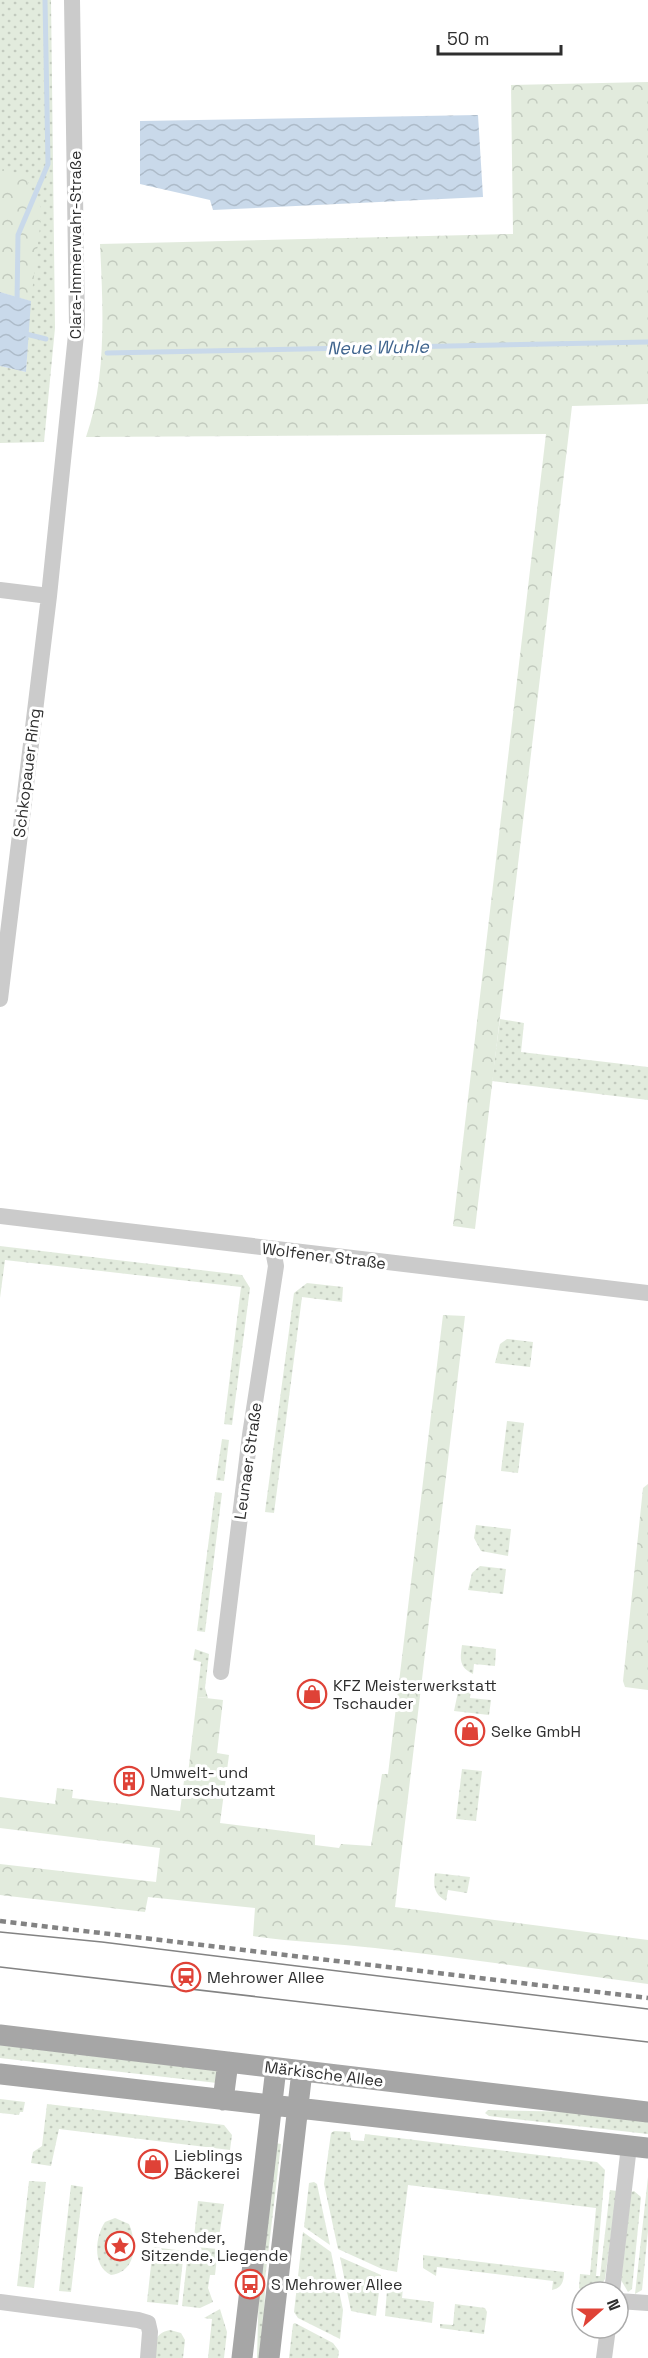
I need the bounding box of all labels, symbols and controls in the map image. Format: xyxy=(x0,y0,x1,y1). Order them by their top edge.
scale bar xyxy=(438,18,561,56)
text: 50 m xyxy=(447,27,489,50)
street label: Clara-Immerwahr-Straße xyxy=(65,151,86,339)
water label: Neue Wuhle xyxy=(327,335,430,359)
street label: Schkopauer Ring xyxy=(9,707,45,839)
street label: Wolfener Straße xyxy=(261,1238,387,1274)
street label: Leunaer Straße xyxy=(229,1401,267,1521)
place label: KFZ Meisterwerkstatt Tschauder xyxy=(333,1675,497,1714)
shop icon: KFZ Meisterwerkstatt Tschauder xyxy=(296,1678,328,1710)
shop icon: Selke GmbH xyxy=(454,1715,486,1747)
place label: Selke GmbH xyxy=(491,1721,581,1742)
place label: Umwelt- und Naturschutzamt xyxy=(150,1762,276,1801)
building icon: Umwelt- und Naturschutzamt xyxy=(113,1765,145,1797)
station icon: Mehrower Allee xyxy=(170,1961,202,1993)
place label: Mehrower Allee xyxy=(207,1967,325,1988)
street label: Märkische Allee xyxy=(263,2056,385,2092)
place label: Lieblings Bäckerei xyxy=(174,2145,243,2184)
shop icon: Lieblings Bäckerei xyxy=(137,2148,169,2180)
place label: Stehender, Sitzende, Liegende xyxy=(141,2227,288,2266)
place icon: Stehender, Sitzende, Liegende xyxy=(104,2230,136,2262)
bus stop icon: S Mehrower Allee xyxy=(234,2268,266,2300)
place label: S Mehrower Allee xyxy=(271,2274,402,2295)
north arrow xyxy=(570,2280,630,2340)
text: N xyxy=(602,2296,625,2314)

